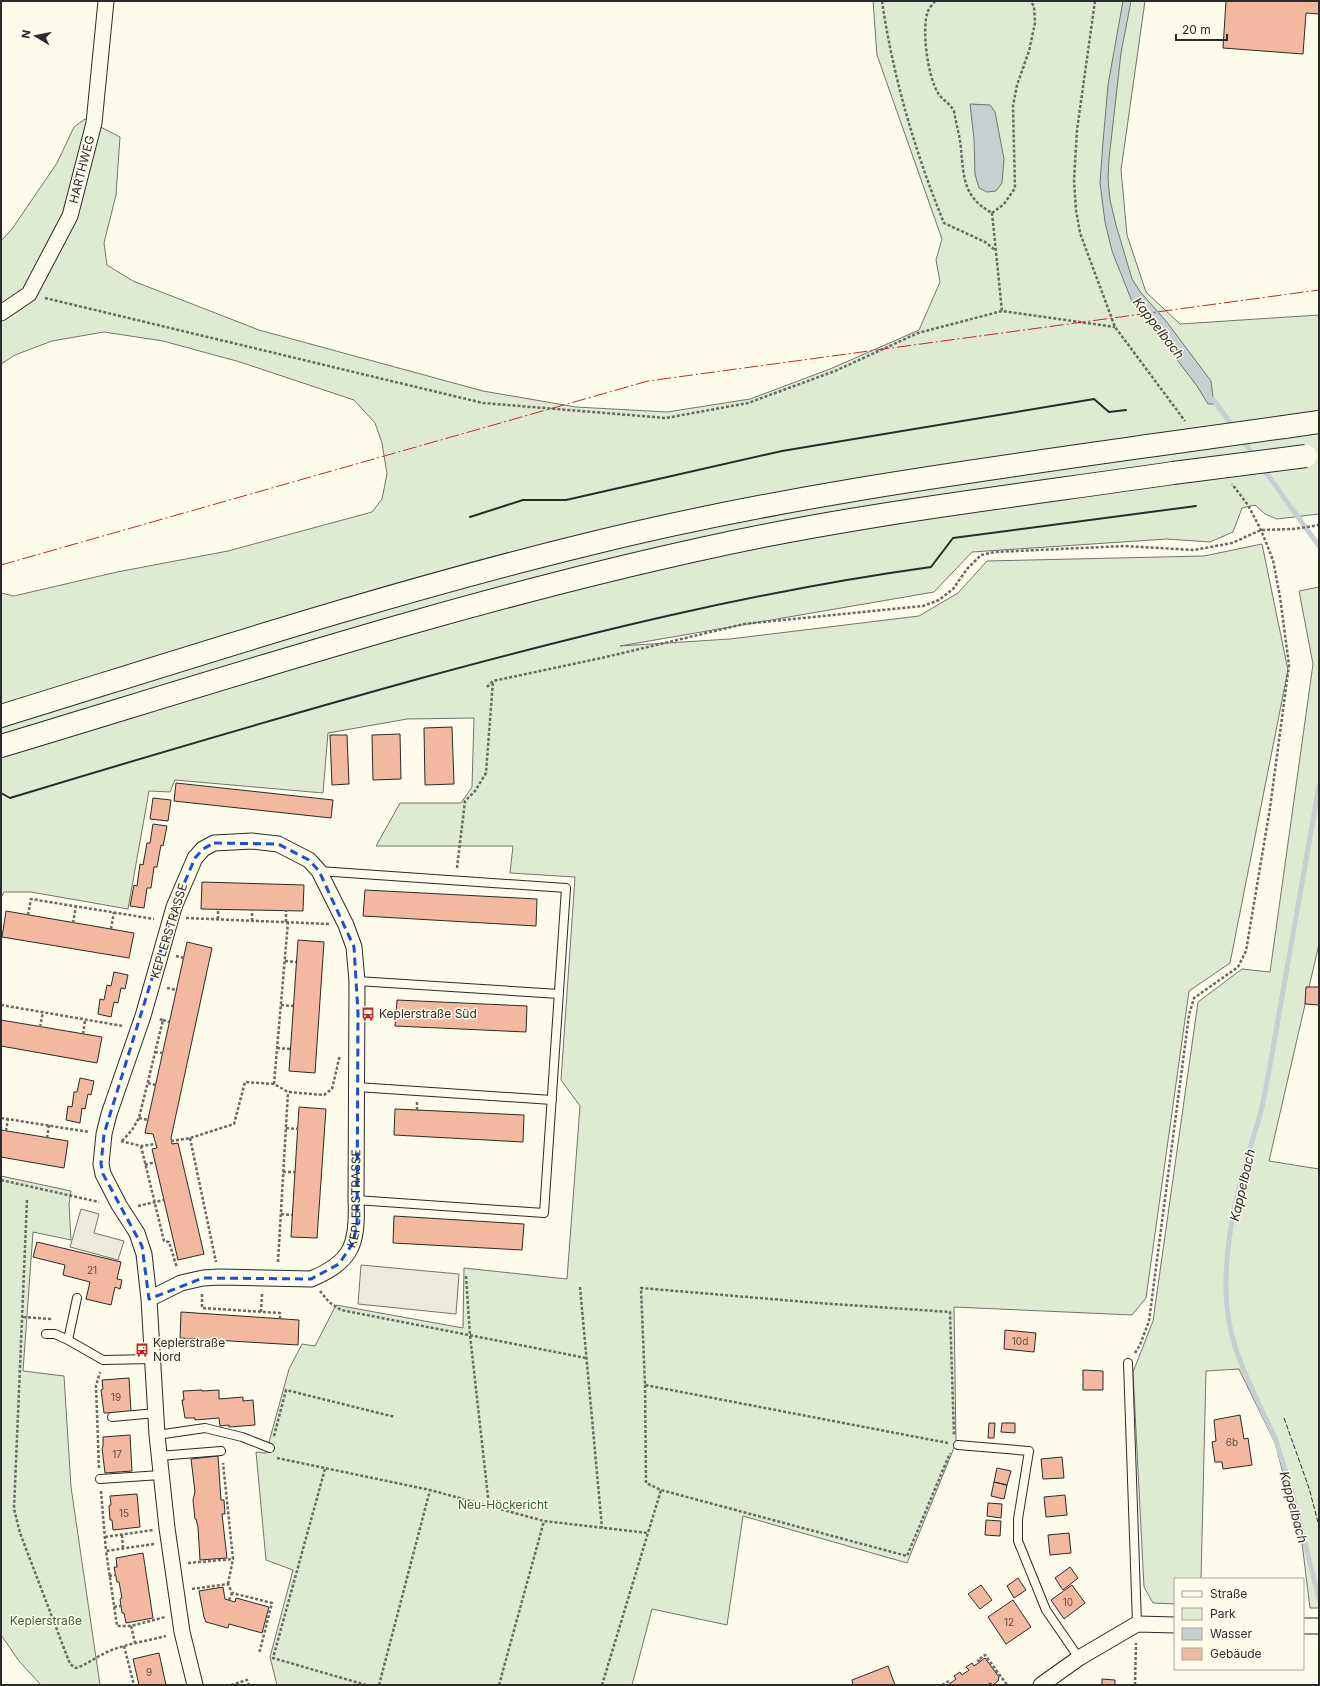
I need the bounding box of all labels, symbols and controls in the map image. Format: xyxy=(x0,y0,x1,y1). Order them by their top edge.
north arrow xyxy=(16,16,56,56)
scale bar xyxy=(1176,16,1227,42)
text: 20 m xyxy=(1182,22,1211,37)
text: N xyxy=(19,29,34,40)
street label: HARTHWEG xyxy=(66,134,97,205)
water label: Kappelbach xyxy=(1130,294,1188,362)
street label: KEPLERSTRASSE xyxy=(147,881,190,980)
bus stop icon: Keplerstraße Süd xyxy=(360,1006,376,1022)
place label: Keplerstraße Süd xyxy=(379,1006,477,1021)
water label: Kappelbach xyxy=(1226,1147,1258,1223)
street label: KEPLERSTRASSE xyxy=(344,1149,363,1250)
house number: 21 xyxy=(87,1264,97,1276)
place label: Keplerstraße Nord xyxy=(153,1335,225,1364)
house number: 10d xyxy=(1012,1335,1028,1347)
bus stop icon: Keplerstraße Nord xyxy=(134,1342,150,1358)
house number: 19 xyxy=(111,1391,121,1403)
house number: 6b xyxy=(1226,1436,1238,1448)
house number: 17 xyxy=(112,1448,122,1460)
water label: Kappelbach xyxy=(1277,1469,1311,1545)
park label: Neu-Höckericht xyxy=(458,1497,548,1512)
house number: 15 xyxy=(119,1507,129,1519)
legend xyxy=(1174,1578,1304,1670)
text: Straße xyxy=(1210,1586,1247,1601)
house number: 10 xyxy=(1063,1596,1073,1608)
text: Park xyxy=(1210,1606,1236,1621)
park label: Keplerstraße xyxy=(10,1613,82,1628)
house number: 12 xyxy=(1004,1616,1014,1628)
text: Wasser xyxy=(1210,1626,1253,1641)
text: Gebäude xyxy=(1210,1646,1262,1661)
house number: 9 xyxy=(146,1666,152,1678)

